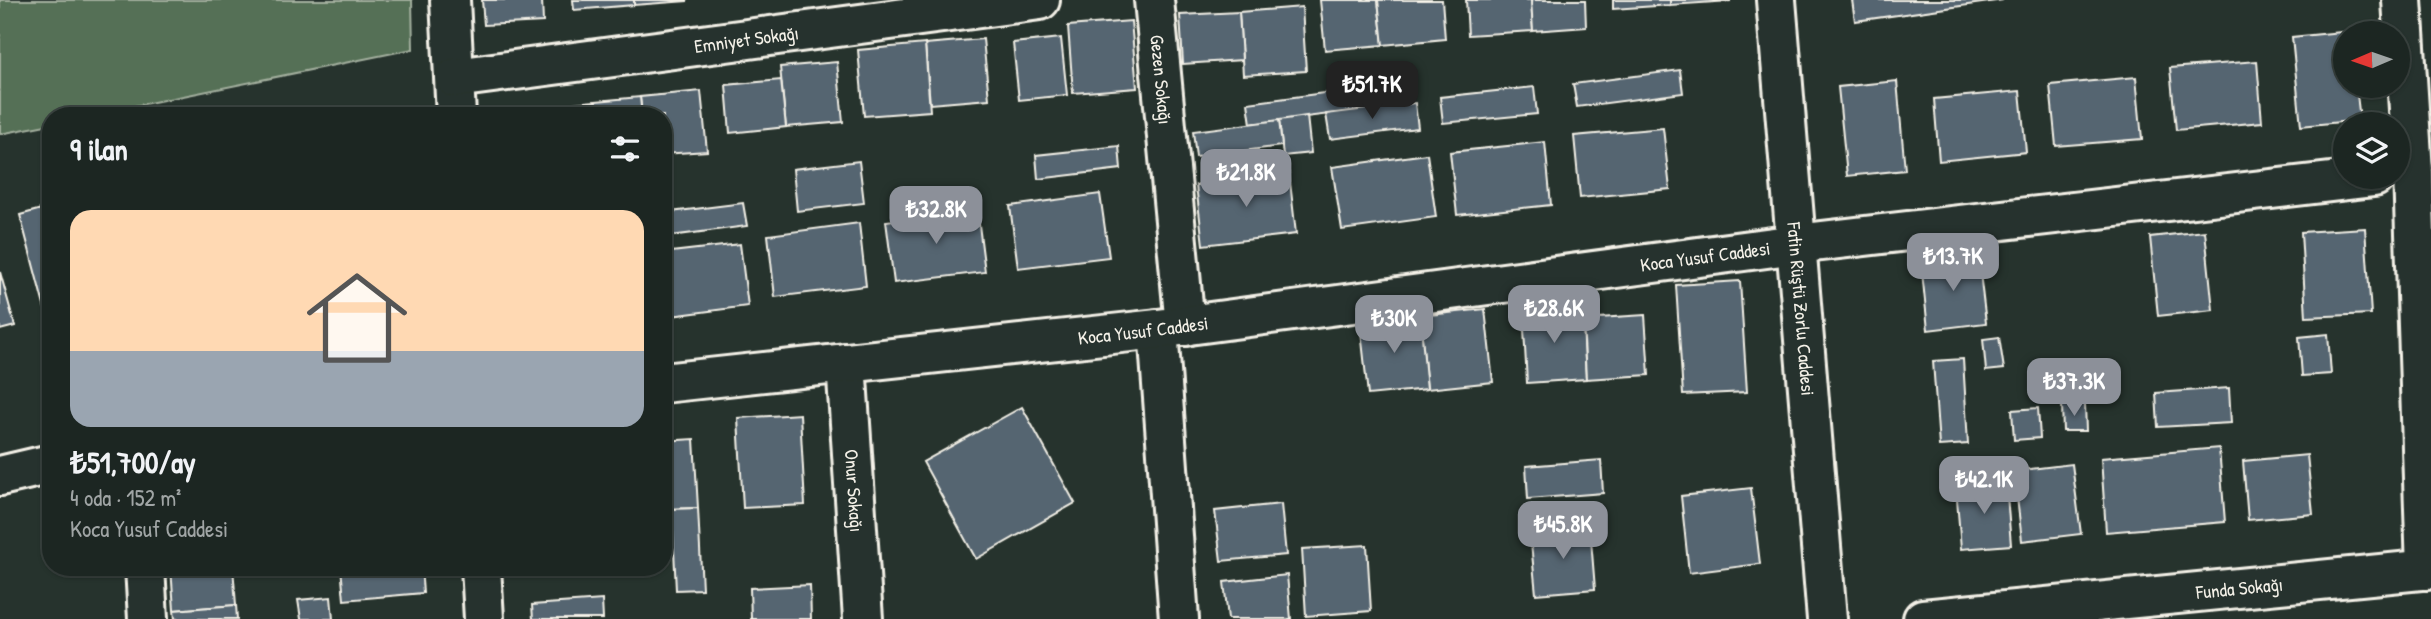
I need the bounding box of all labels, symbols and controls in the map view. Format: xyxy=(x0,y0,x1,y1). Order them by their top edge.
street label: Emniyet Sokağı xyxy=(693,19,800,59)
north arrow xyxy=(2333,21,2410,98)
map controls xyxy=(2333,21,2410,189)
street label: Gezen Sokağı xyxy=(1144,34,1179,126)
pin: ₺51.7K xyxy=(1315,61,1429,121)
text: ₺51.7K xyxy=(1342,68,1402,99)
button: layers xyxy=(2333,112,2410,189)
text: 9 ilan xyxy=(70,129,128,169)
icon: filters xyxy=(606,130,644,168)
pin: ₺21.8K xyxy=(1189,150,1303,209)
text: ₺21.8K xyxy=(1216,156,1276,187)
pin: ₺32.8K xyxy=(879,187,993,246)
text: ₺32.8K xyxy=(905,193,967,224)
street label: Fatin Rüştü Zorlu Caddesi xyxy=(1781,220,1822,397)
pin: ₺13.7K xyxy=(1896,233,2010,293)
street label: Koca Yusuf Caddesi xyxy=(1639,235,1772,278)
text: ₺13.7K xyxy=(1923,240,1983,271)
icon: home xyxy=(294,255,420,381)
pin: ₺28.6K xyxy=(1497,286,1611,345)
text: ₺28.6K xyxy=(1524,292,1584,323)
pin: ₺30K xyxy=(1353,296,1435,355)
text: ₺30K xyxy=(1371,302,1417,333)
street label: Koca Yusuf Caddesi xyxy=(1077,309,1210,351)
pin: ₺37.3K xyxy=(2017,358,2131,418)
text: ₺37.3K xyxy=(2043,365,2105,396)
text: ₺51,700/ay xyxy=(70,442,196,482)
street label: Onur Sokağı xyxy=(839,448,870,533)
pin: ₺42.1K xyxy=(1927,456,2041,516)
text: ₺42.1K xyxy=(1955,463,2013,494)
text: 4 oda · 152 m² xyxy=(70,482,181,513)
pin: ₺45.8K xyxy=(1506,502,1620,561)
text: ₺45.8K xyxy=(1534,508,1592,539)
text: Koca Yusuf Caddesi xyxy=(70,513,228,544)
street label: Funda Sokağı xyxy=(2194,571,2284,605)

